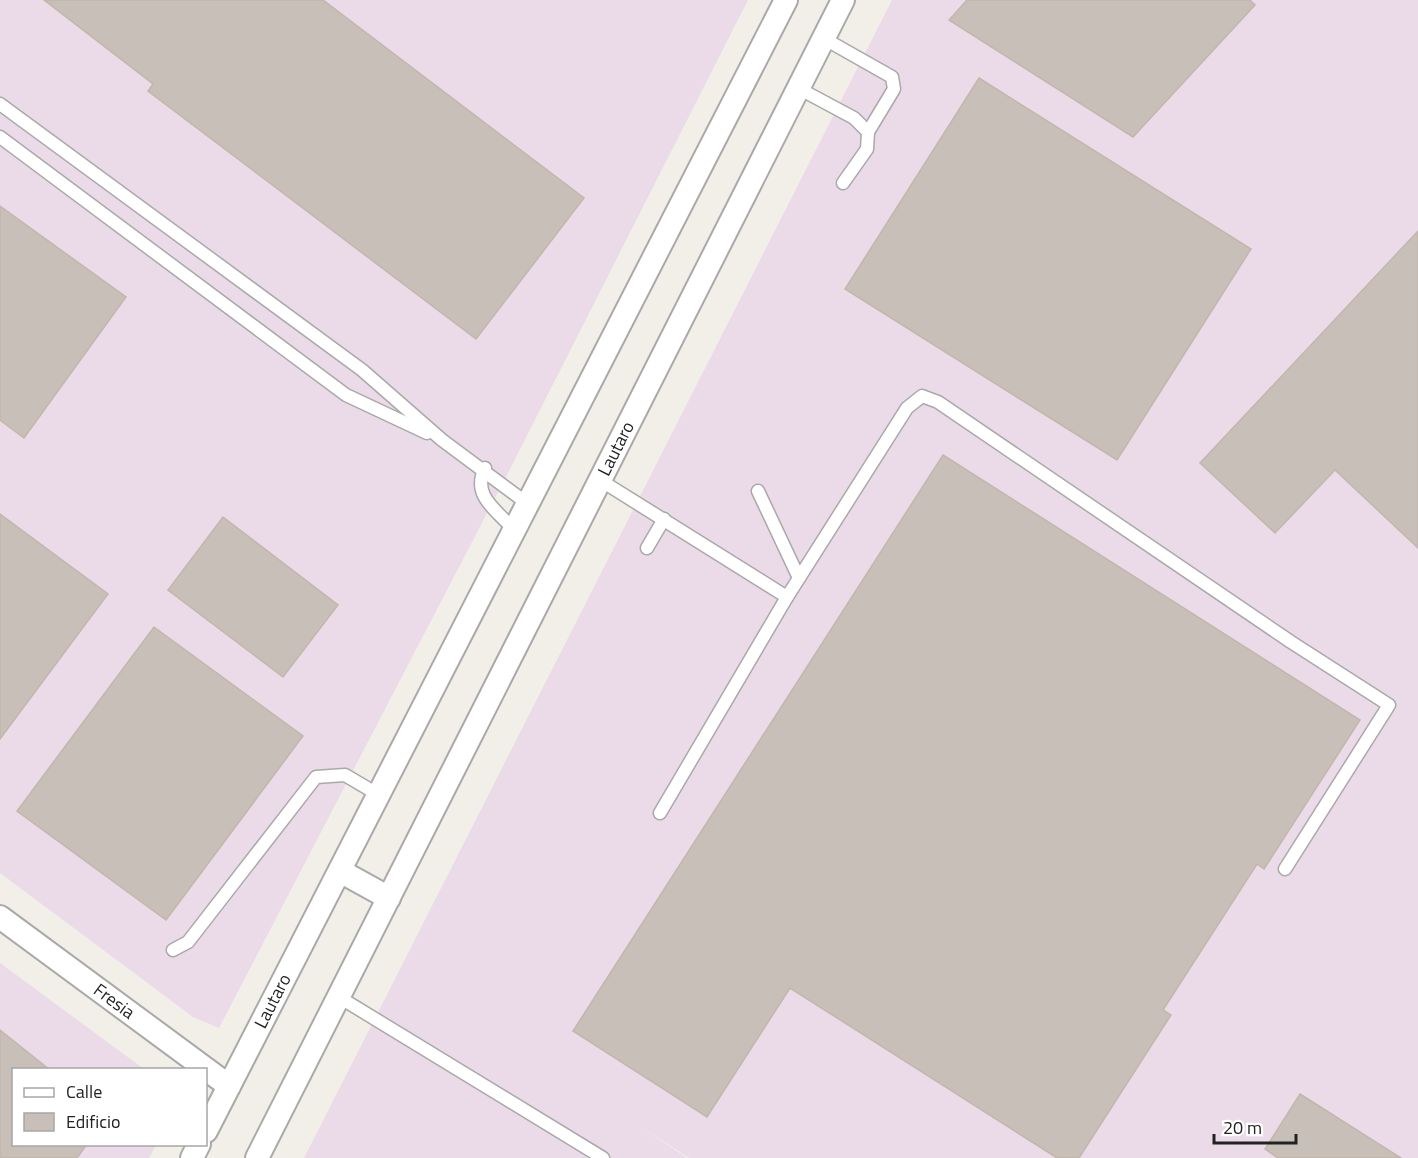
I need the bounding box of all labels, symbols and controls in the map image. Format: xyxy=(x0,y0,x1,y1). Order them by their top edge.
street label: Lautaro xyxy=(590,416,641,480)
street label: Lautaro xyxy=(247,969,297,1033)
street label: Fresia xyxy=(88,977,141,1025)
legend xyxy=(12,1068,207,1146)
text: Calle xyxy=(66,1078,102,1105)
scale bar xyxy=(1214,1107,1296,1145)
text: Edificio xyxy=(66,1108,120,1135)
text: 20 m xyxy=(1223,1114,1262,1141)

